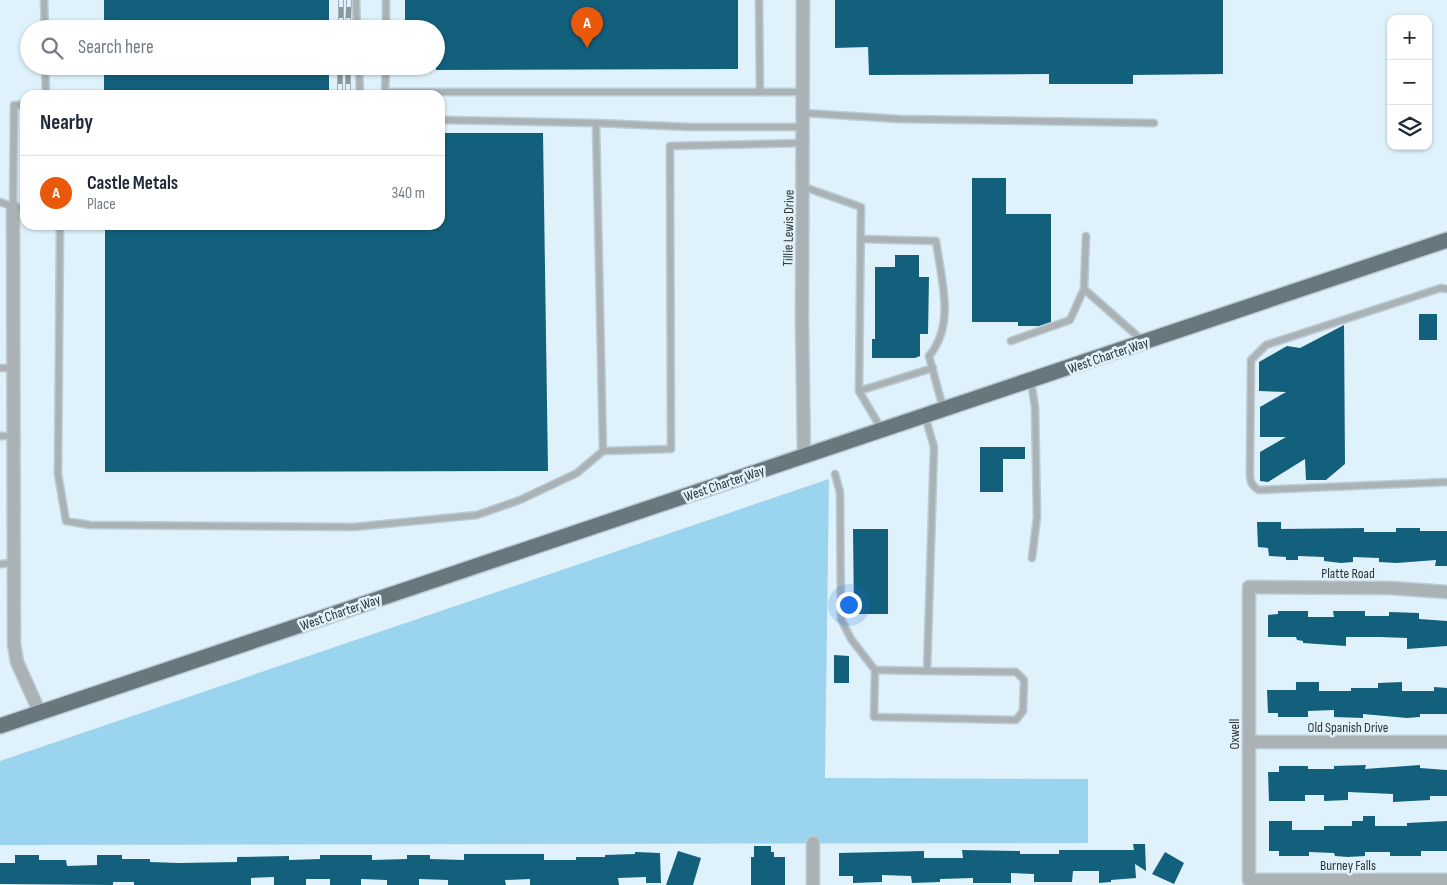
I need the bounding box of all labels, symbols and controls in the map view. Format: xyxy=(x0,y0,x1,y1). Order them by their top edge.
pin: A xyxy=(571,7,603,48)
map controls xyxy=(1387,15,1432,150)
button: + xyxy=(1387,15,1432,60)
search box xyxy=(20,20,445,75)
icon: search xyxy=(38,34,66,62)
text: Search here xyxy=(78,36,154,59)
button: − xyxy=(1387,60,1432,105)
button: layers xyxy=(1387,105,1432,150)
text: Nearby xyxy=(40,110,93,135)
text: Castle Metals xyxy=(87,172,178,195)
text: A xyxy=(52,184,60,203)
text: 340 m xyxy=(392,184,425,203)
street label: Tillie Lewis Drive xyxy=(779,189,798,267)
text: Place xyxy=(87,195,116,214)
street label: West Charter Way xyxy=(1066,334,1151,377)
street label: West Charter Way xyxy=(682,462,767,505)
street label: Platte Road xyxy=(1321,565,1375,582)
street label: West Charter Way xyxy=(298,591,383,634)
your location xyxy=(836,592,862,618)
street label: Oxwell xyxy=(1226,719,1243,749)
street label: Old Spanish Drive xyxy=(1307,719,1389,736)
street label: Burney Falls xyxy=(1320,857,1376,874)

